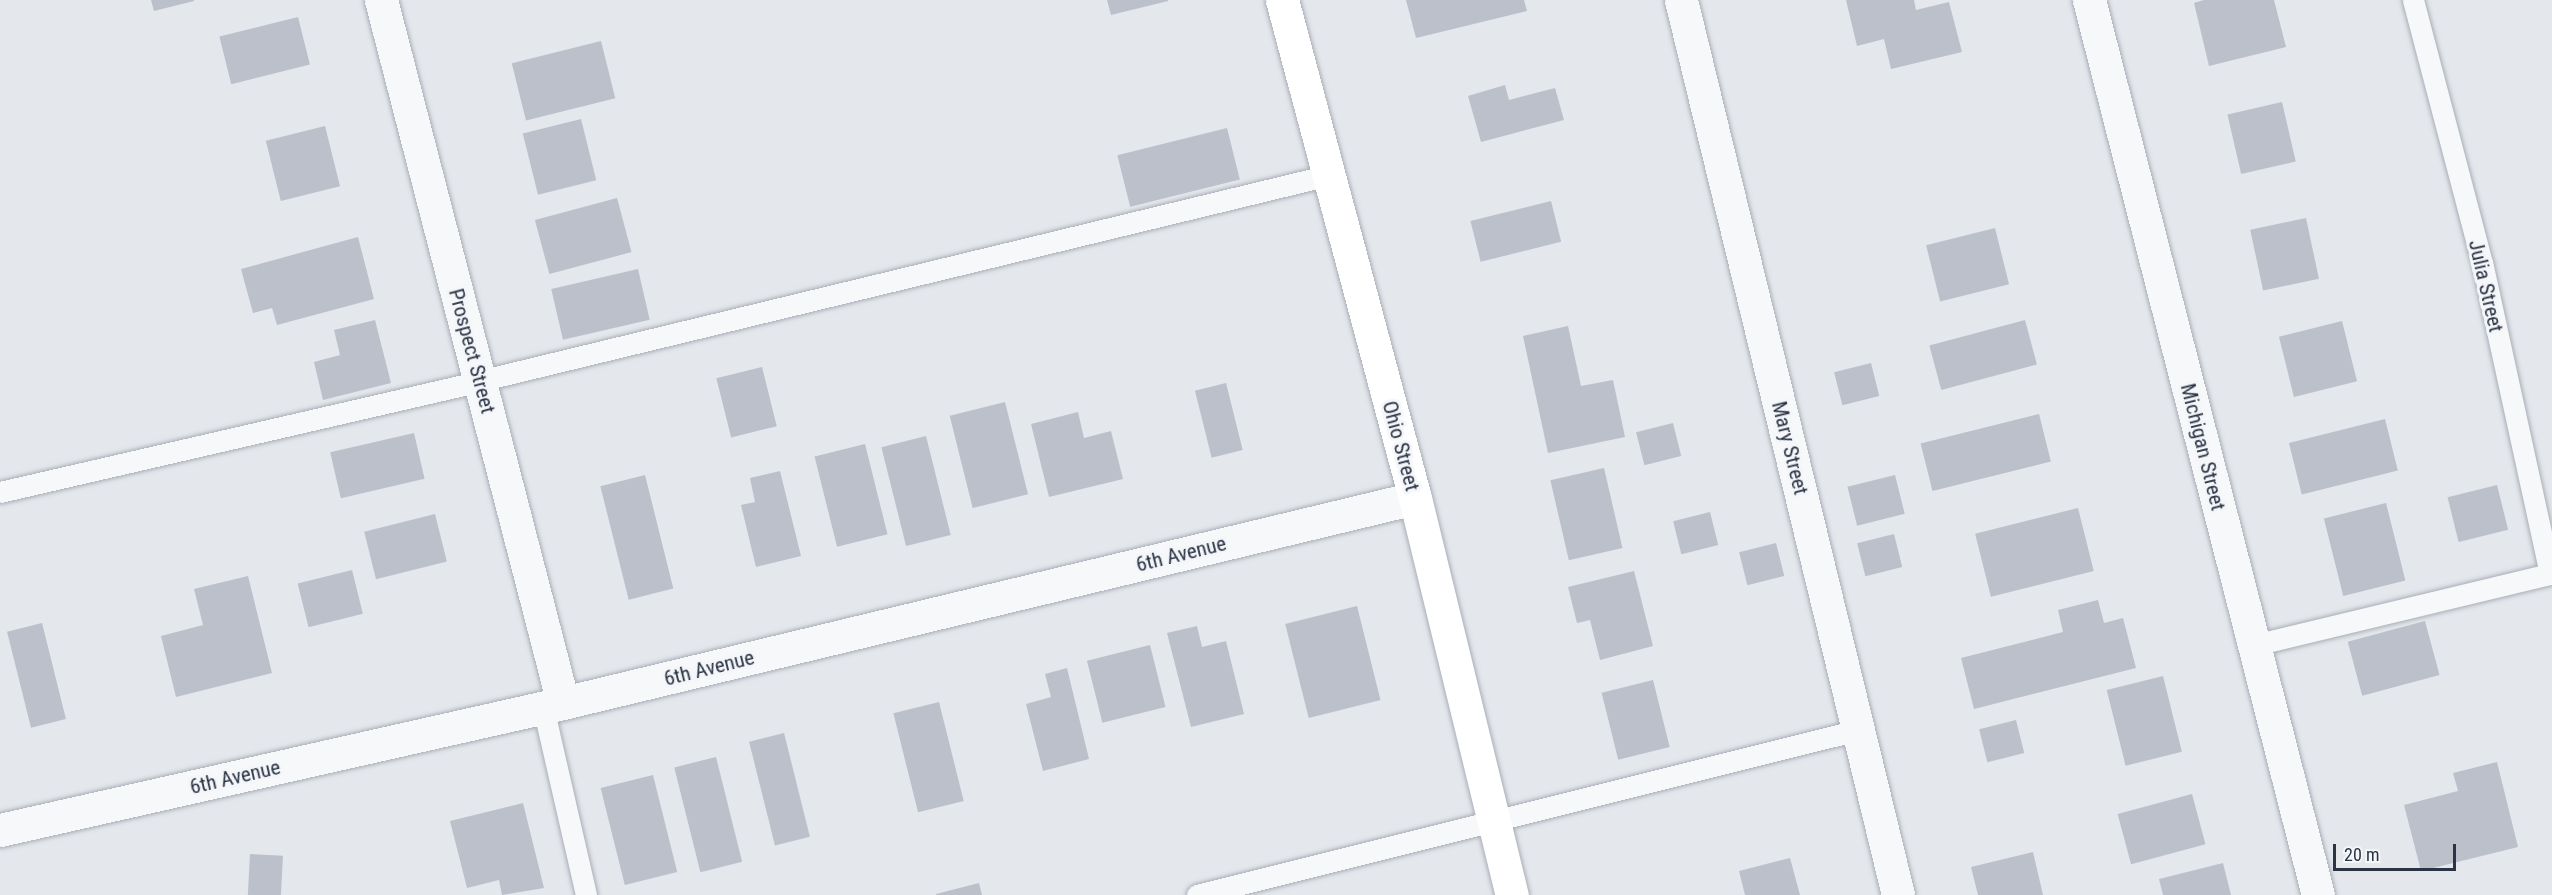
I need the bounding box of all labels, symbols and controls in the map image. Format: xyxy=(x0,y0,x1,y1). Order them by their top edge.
street label: Julia Street xyxy=(2463,237,2509,335)
street label: Prospect Street xyxy=(443,286,501,416)
street label: Michigan Street xyxy=(2175,381,2231,513)
street label: Ohio Street xyxy=(1377,398,1425,494)
street label: Mary Street xyxy=(1766,399,1814,497)
street label: 6th Avenue xyxy=(1133,531,1229,577)
street label: 6th Avenue xyxy=(661,645,757,691)
street label: 6th Avenue xyxy=(187,754,283,800)
scale bar xyxy=(2336,832,2459,870)
text: 20 m xyxy=(2344,844,2379,865)

